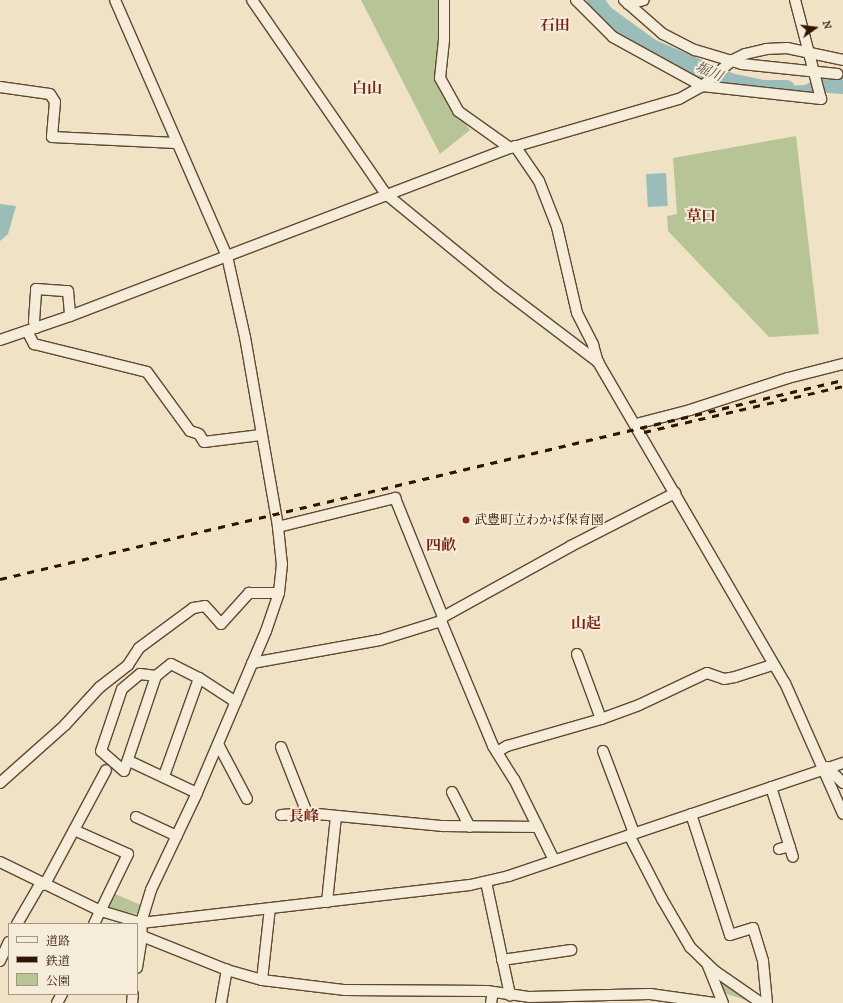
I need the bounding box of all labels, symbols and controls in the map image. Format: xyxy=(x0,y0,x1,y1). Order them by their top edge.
north arrow xyxy=(795,8,835,48)
district label: 石田 xyxy=(540,17,570,35)
text: N xyxy=(820,19,834,31)
water label: 堀川 xyxy=(693,59,725,85)
district label: 白山 xyxy=(352,80,382,98)
district label: 草口 xyxy=(686,208,716,226)
place label: 武豊町立わかば保育園 xyxy=(474,512,604,528)
marker: 武豊町立わかば保育園 xyxy=(461,515,471,525)
district label: 四畝 xyxy=(426,537,456,555)
district label: 山起 xyxy=(571,615,601,633)
district label: 長峰 xyxy=(289,808,319,826)
legend xyxy=(8,923,138,995)
text: 道路 xyxy=(46,934,70,948)
text: 鉄道 xyxy=(46,954,70,968)
text: 公園 xyxy=(46,974,70,988)

